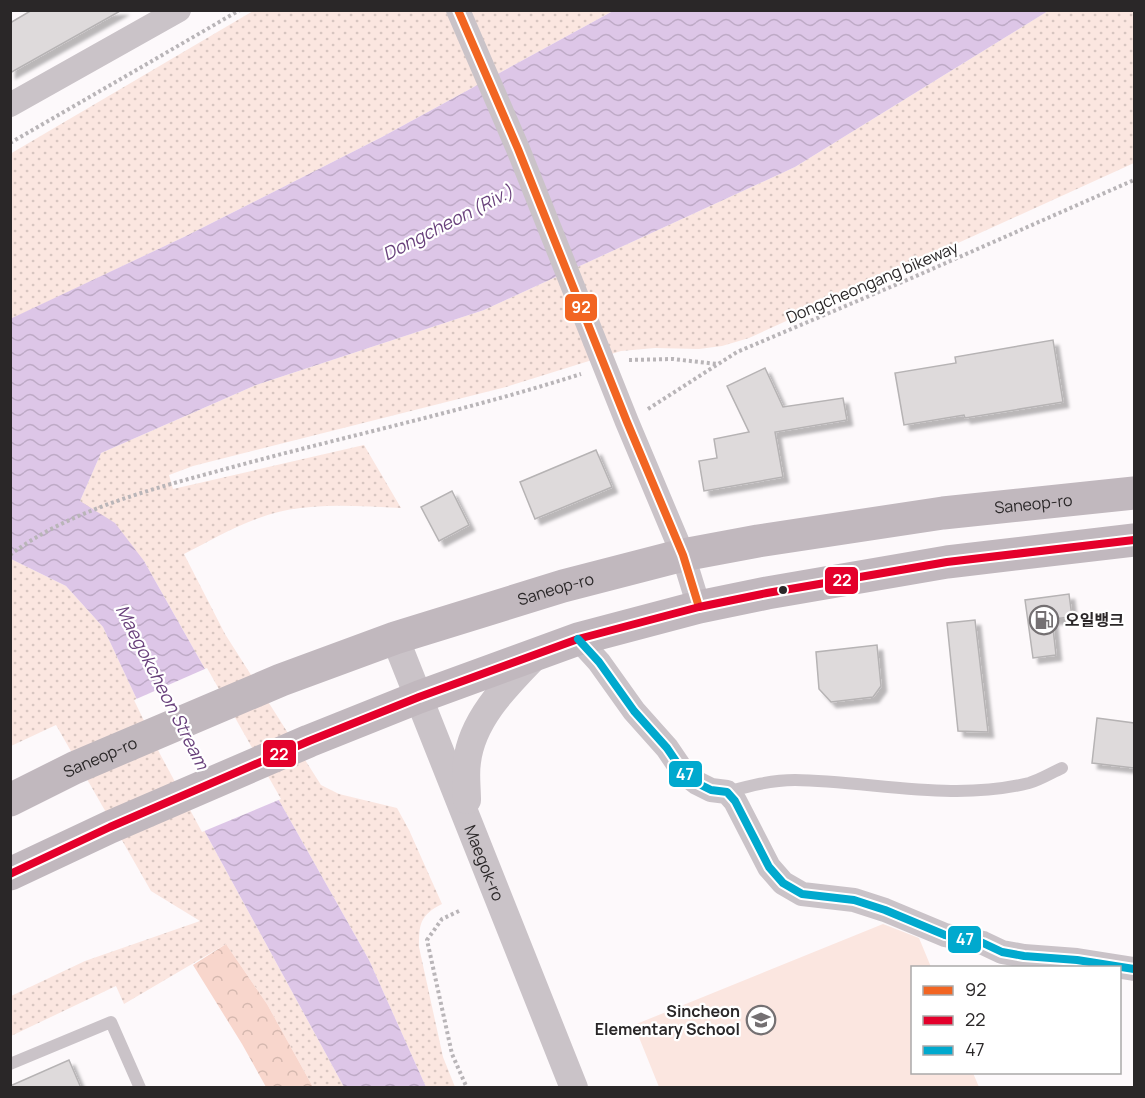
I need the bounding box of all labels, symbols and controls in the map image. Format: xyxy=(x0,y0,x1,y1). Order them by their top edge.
water label: Dongcheon (Riv.) xyxy=(378,179,517,265)
street label: Dongcheongang bikeway xyxy=(783,236,962,328)
line badge: 92 xyxy=(564,293,598,322)
text: 92 xyxy=(571,296,591,318)
street label: Saneop-ro xyxy=(993,489,1073,519)
line badge: 22 xyxy=(824,566,859,595)
street label: Saneop-ro xyxy=(515,568,596,610)
text: 22 xyxy=(832,569,852,591)
unlabelled marker xyxy=(777,584,789,596)
water label: Maegokcheon Stream xyxy=(111,600,216,775)
fuel station icon: 오일뱅크 xyxy=(1028,604,1060,636)
place label: 오일뱅크 xyxy=(1065,609,1124,631)
street label: Saneop-ro xyxy=(59,731,141,783)
line badge: 22 xyxy=(262,739,297,768)
text: 22 xyxy=(269,743,289,765)
line badge: 47 xyxy=(668,760,703,788)
text: 47 xyxy=(676,763,694,785)
street label: Maegok-ro xyxy=(459,822,509,904)
line badge: 47 xyxy=(947,925,982,954)
text: 47 xyxy=(956,928,974,950)
legend xyxy=(911,966,1121,1074)
text: 92 xyxy=(965,977,986,1001)
place label: Sincheon Elementary School xyxy=(595,1000,740,1040)
school or university icon: Sincheon Elementary School xyxy=(745,1004,777,1036)
text: 22 xyxy=(965,1007,986,1031)
text: 47 xyxy=(965,1037,985,1061)

